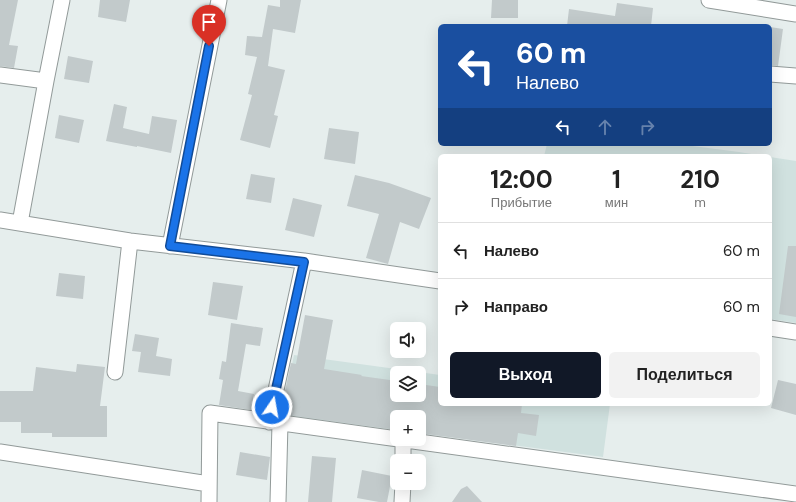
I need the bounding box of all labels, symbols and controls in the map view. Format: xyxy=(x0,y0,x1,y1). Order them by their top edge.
pin xyxy=(192,5,226,46)
icon: arrive xyxy=(198,11,220,33)
text: 60 m xyxy=(516,35,586,72)
icon: left xyxy=(450,40,502,92)
text: Налево xyxy=(516,71,579,95)
icon: left xyxy=(552,116,574,138)
icon: ahead xyxy=(594,116,616,138)
icon: right xyxy=(636,116,658,138)
text: 12:00 xyxy=(490,164,553,195)
text: 1 xyxy=(612,164,621,195)
text: 210 xyxy=(680,164,720,195)
text: Прибытие xyxy=(491,194,552,211)
text: мин xyxy=(605,194,628,211)
text: m xyxy=(694,194,706,211)
icon: left xyxy=(450,240,472,262)
text: Налево xyxy=(484,241,539,261)
text: 60 m xyxy=(723,241,760,261)
icon: right xyxy=(450,296,472,318)
text: Направо xyxy=(484,297,548,317)
text: 60 m xyxy=(723,297,760,317)
map controls xyxy=(390,322,426,490)
button: sound xyxy=(390,322,426,358)
button: Выход xyxy=(450,352,601,398)
button: Поделиться xyxy=(609,352,760,398)
button: layers xyxy=(390,366,426,402)
position arrow xyxy=(251,386,293,428)
button: + xyxy=(390,410,426,446)
button: − xyxy=(390,454,426,490)

